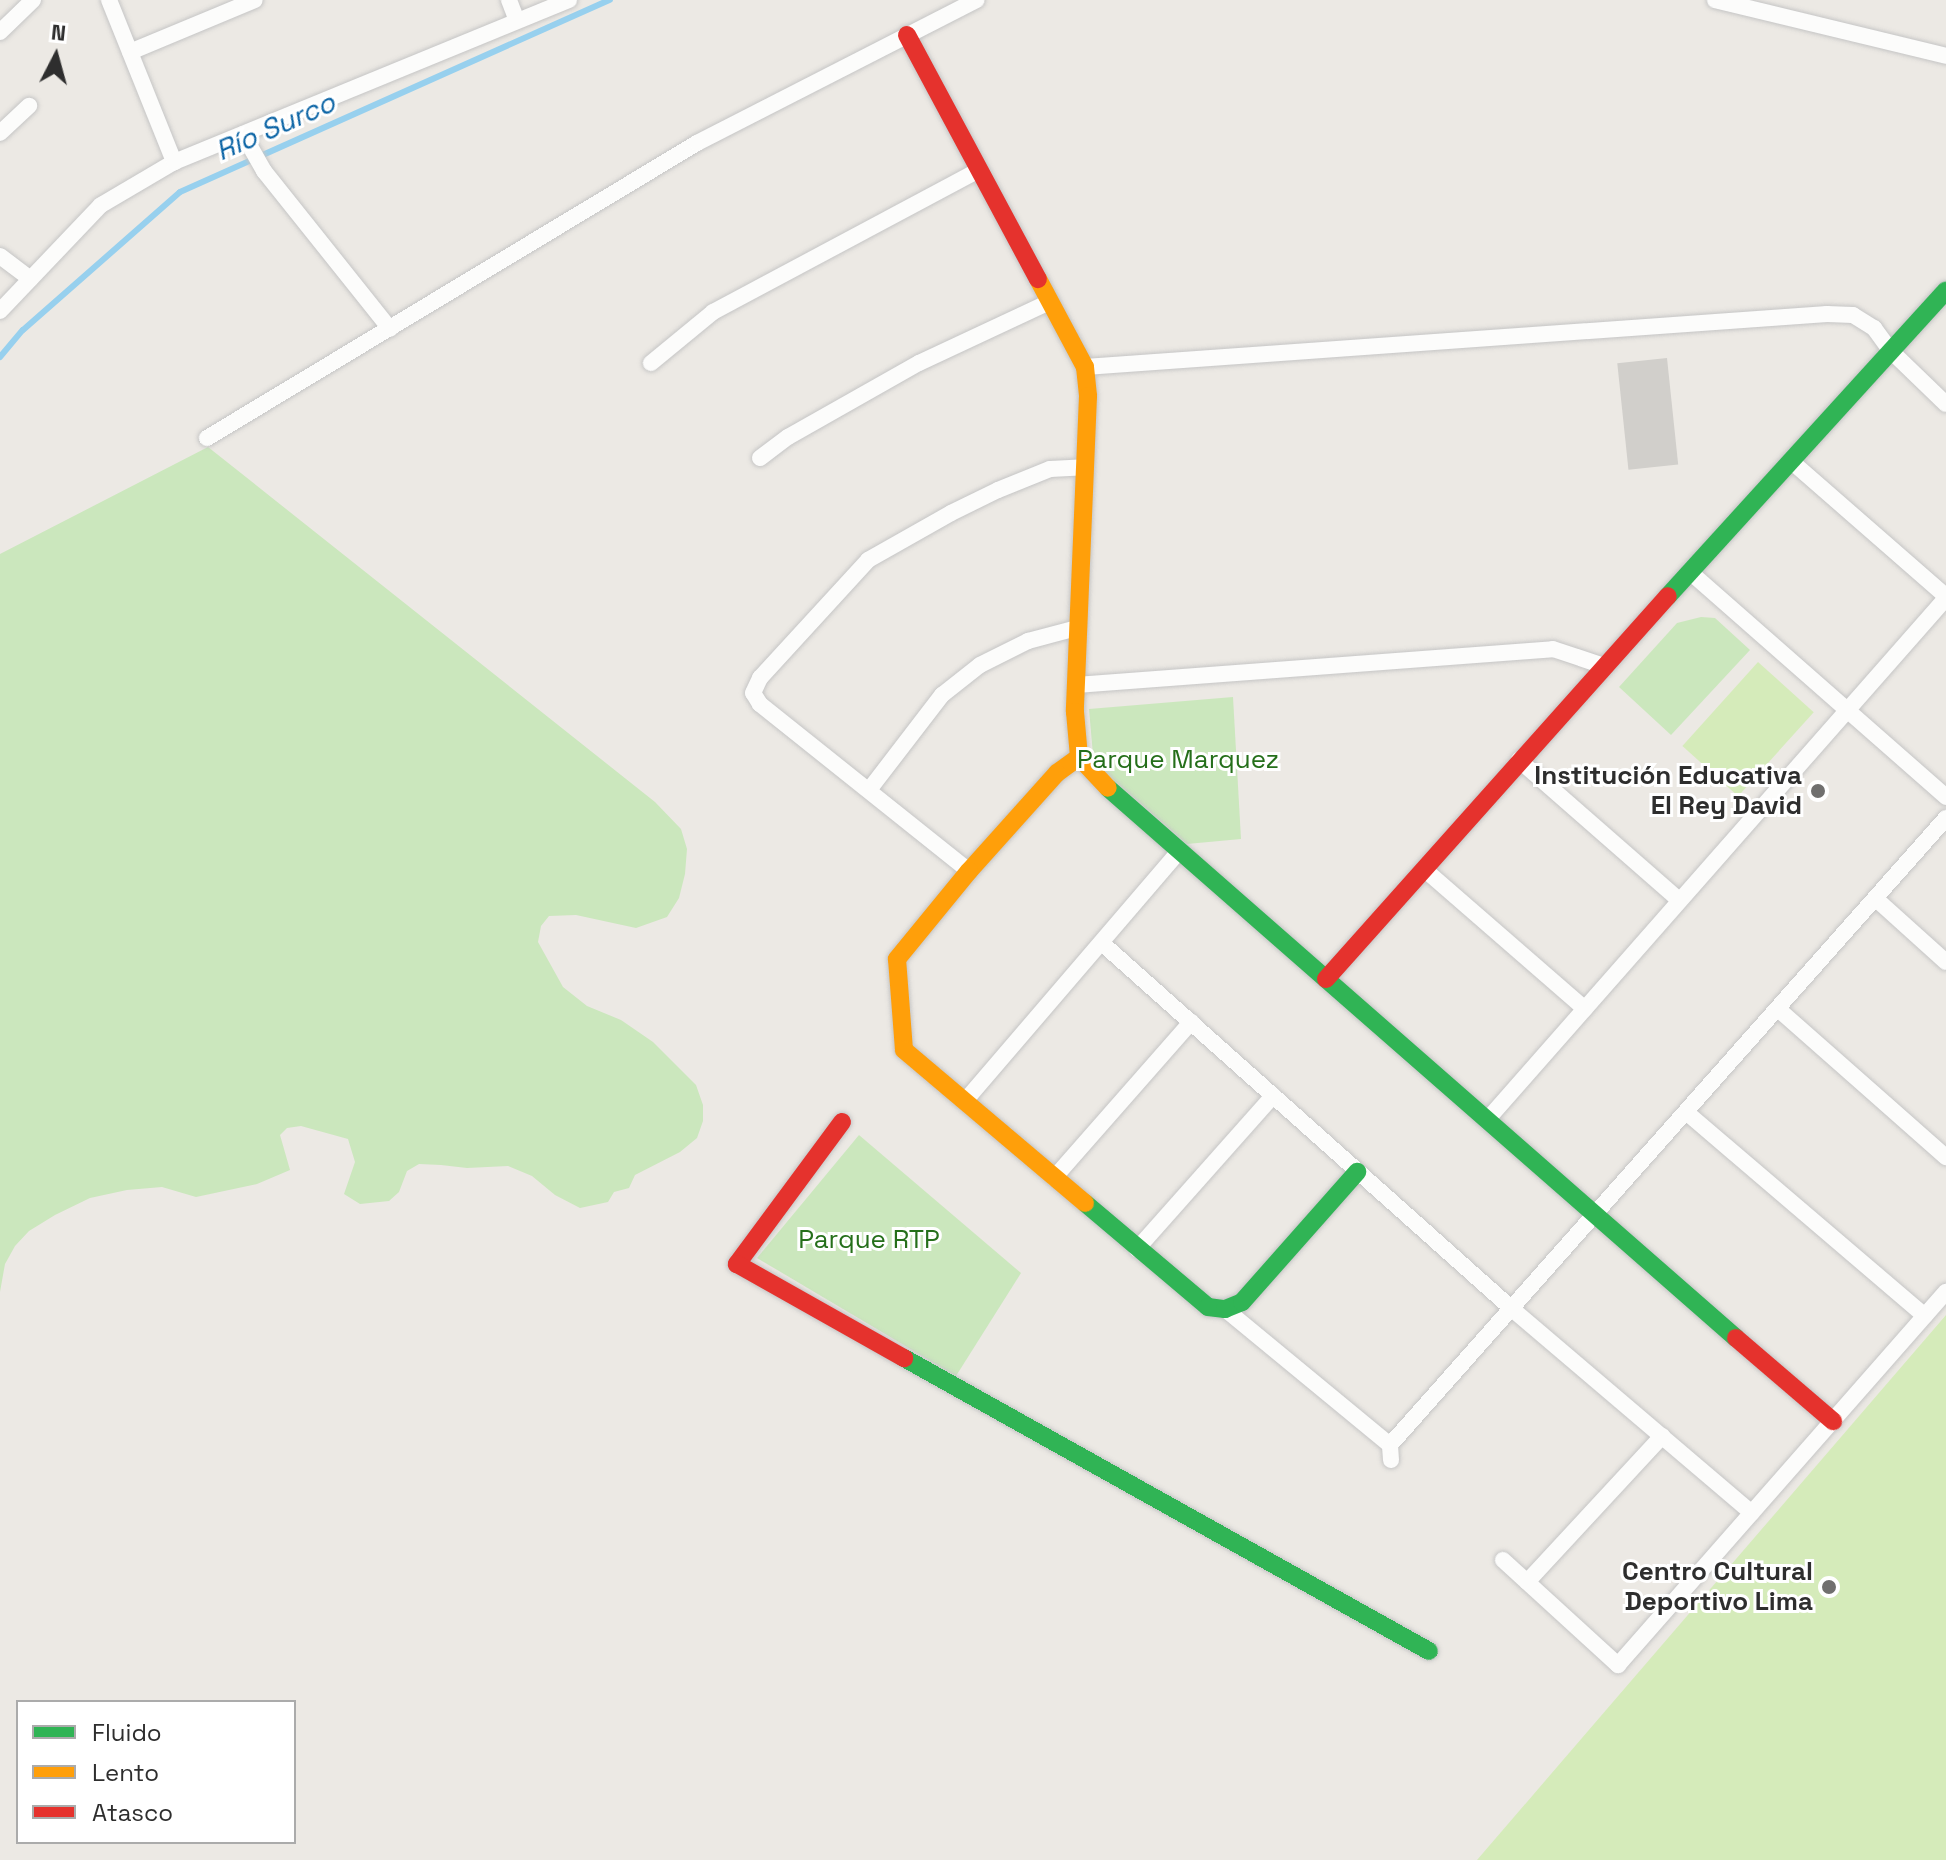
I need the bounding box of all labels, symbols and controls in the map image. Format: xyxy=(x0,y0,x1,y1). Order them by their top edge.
north arrow xyxy=(16,16,96,96)
text: N xyxy=(50,17,67,47)
water label: Río Surco xyxy=(210,85,340,167)
park label: Parque Marquez xyxy=(1077,744,1279,776)
place label: Institución Educativa El Rey David xyxy=(1534,760,1802,822)
marker: Institución Educativa El Rey David xyxy=(1809,782,1827,800)
park label: Parque RTP xyxy=(798,1224,940,1256)
place label: Centro Cultural Deportivo Lima xyxy=(1622,1556,1813,1618)
marker: Centro Cultural Deportivo Lima xyxy=(1820,1578,1838,1596)
legend xyxy=(16,1700,296,1844)
text: Fluido xyxy=(92,1717,162,1748)
text: Lento xyxy=(92,1757,159,1788)
text: Atasco xyxy=(92,1797,173,1828)

